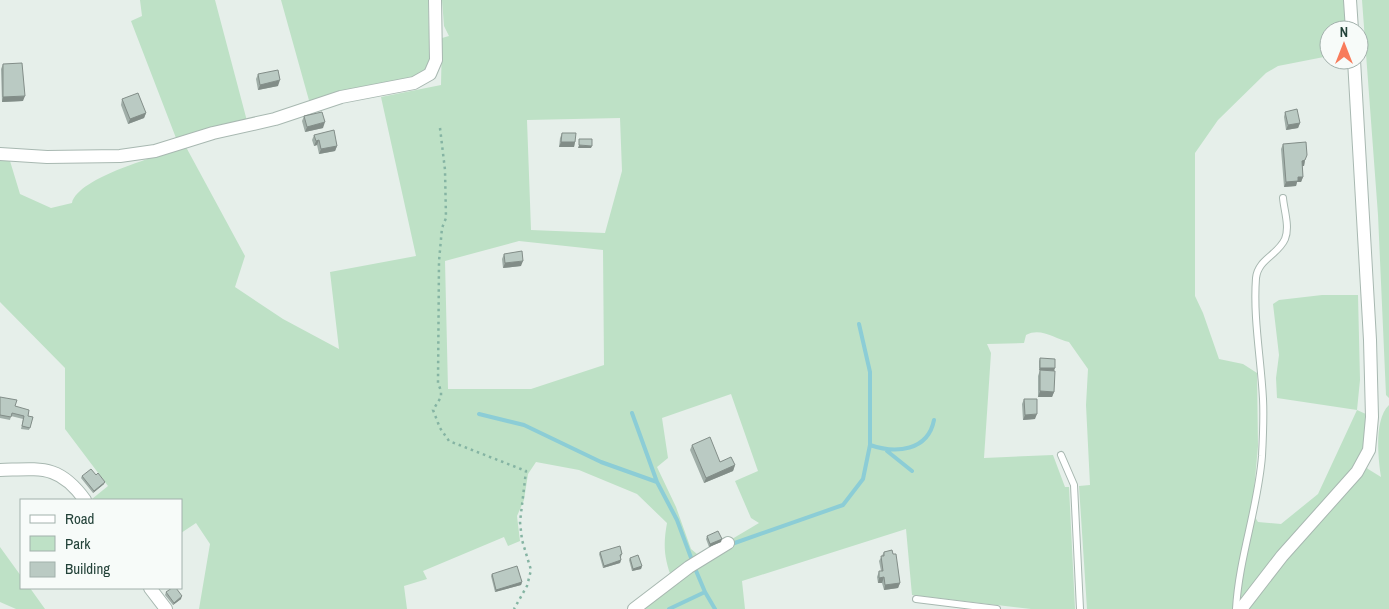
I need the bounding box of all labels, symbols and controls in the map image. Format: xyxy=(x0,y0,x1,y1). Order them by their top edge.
north arrow xyxy=(1319,20,1369,70)
text: N xyxy=(1340,23,1348,41)
legend xyxy=(20,499,182,589)
text: Road xyxy=(65,508,94,529)
text: Park xyxy=(65,533,91,554)
text: Building xyxy=(65,558,110,579)

